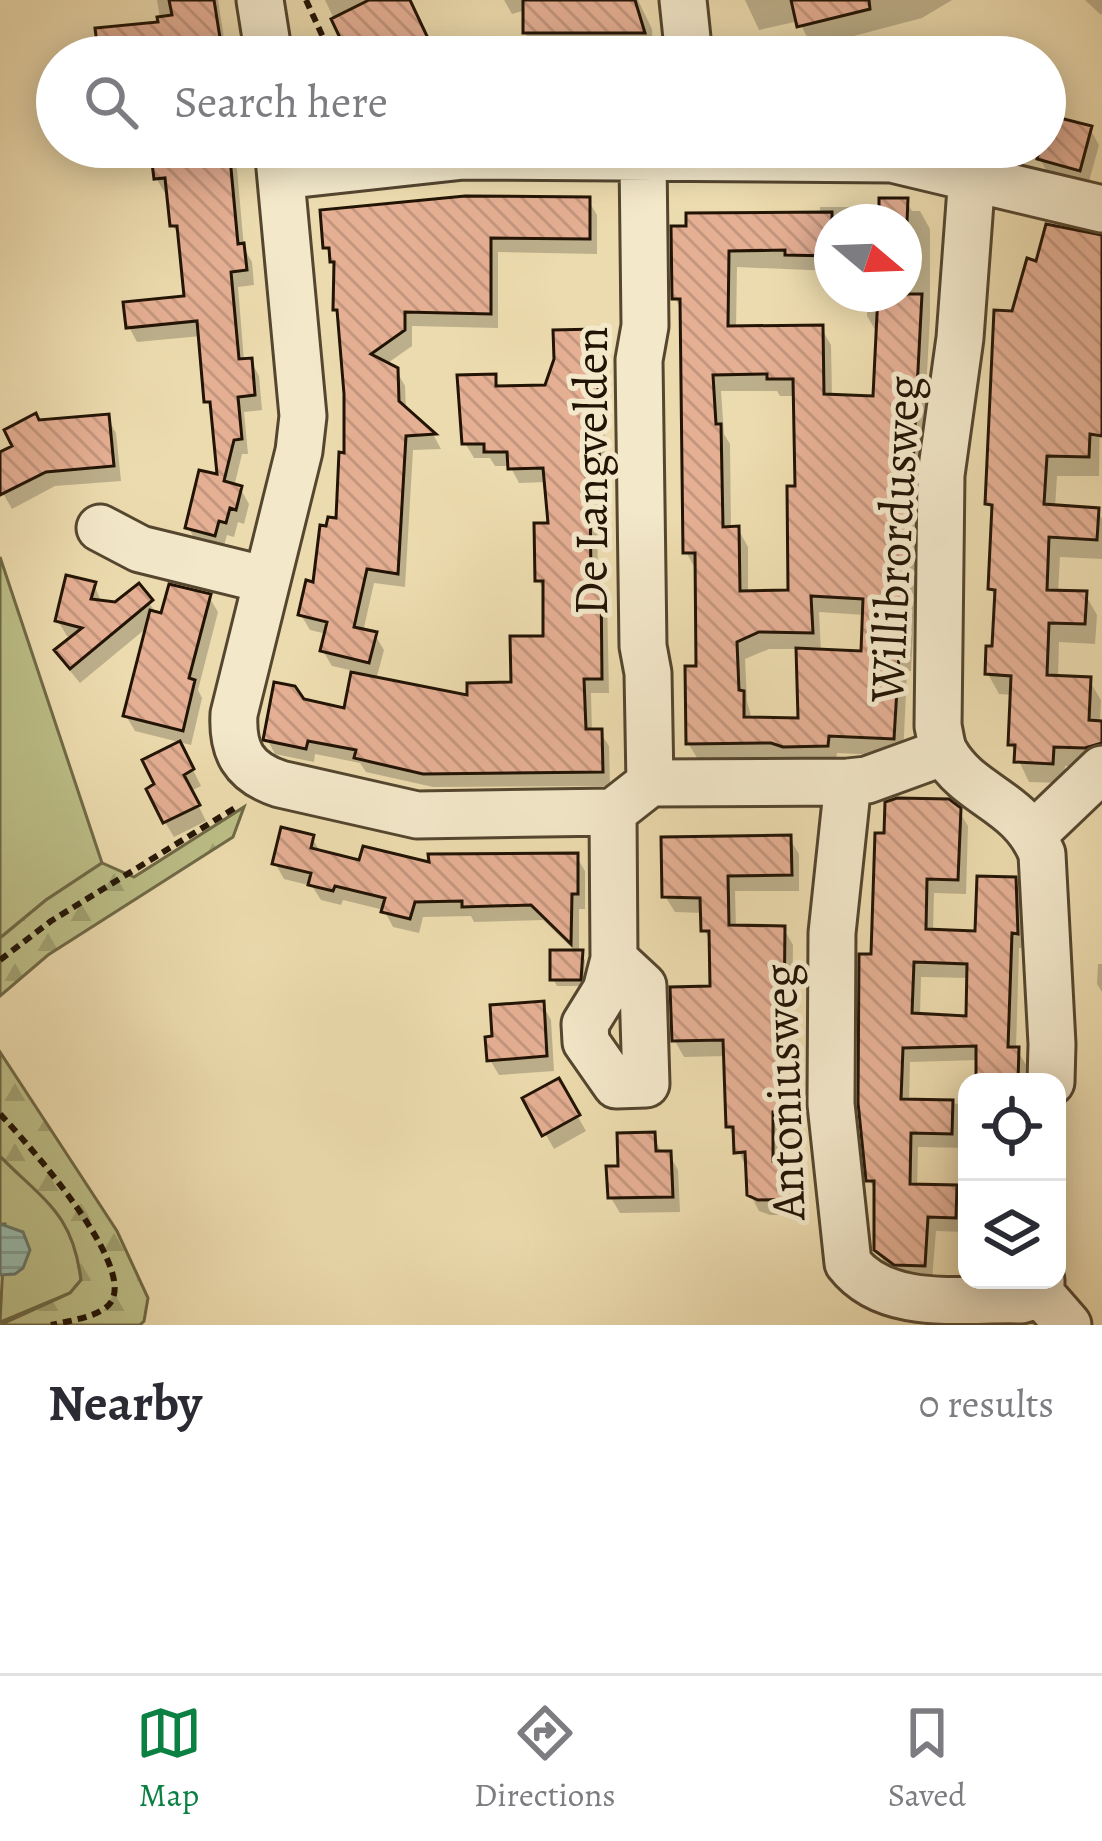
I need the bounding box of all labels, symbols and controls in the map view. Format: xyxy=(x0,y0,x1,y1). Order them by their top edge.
search box xyxy=(36,36,1066,168)
icon: search xyxy=(78,69,144,135)
text: Search here xyxy=(174,71,388,133)
north arrow xyxy=(814,204,922,312)
street label: De Langvelden xyxy=(558,326,624,616)
street label: Willibrordusweg xyxy=(853,374,936,705)
street label: Antoniusweg xyxy=(747,963,821,1222)
map controls xyxy=(958,1073,1066,1289)
button: locate xyxy=(958,1073,1066,1181)
button: layers xyxy=(958,1181,1066,1289)
text: Nearby xyxy=(48,1368,202,1438)
text: 0 results xyxy=(919,1377,1054,1430)
tab: Map xyxy=(136,1700,202,1817)
tab: Directions xyxy=(474,1700,616,1817)
tab: Saved xyxy=(888,1700,966,1817)

